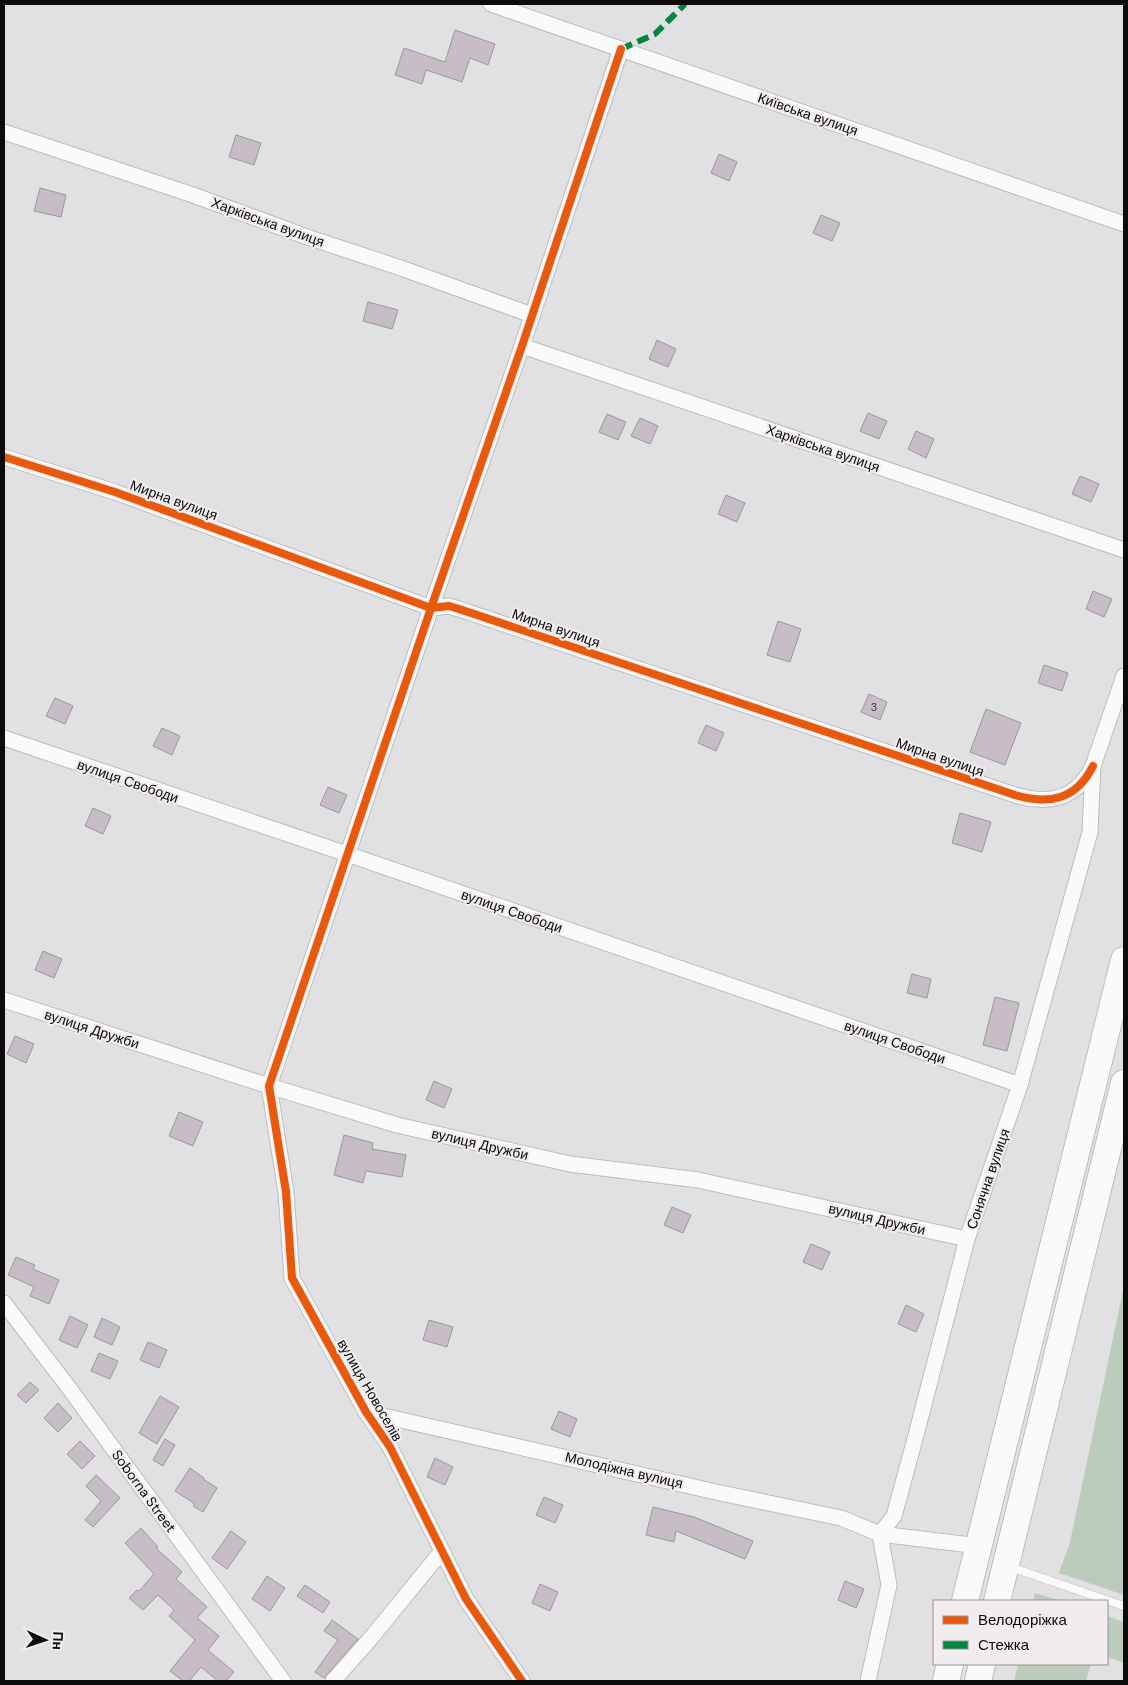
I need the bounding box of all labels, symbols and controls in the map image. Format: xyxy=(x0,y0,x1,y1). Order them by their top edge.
street label: Київська вулиця xyxy=(756,88,860,140)
street label: Харківська вулиця xyxy=(209,193,327,251)
street label: Харківська вулиця xyxy=(764,420,882,476)
street label: Мирна вулиця xyxy=(128,476,220,524)
street label: Мирна вулиця xyxy=(510,605,602,651)
house number: 3 xyxy=(871,700,877,714)
street label: Мирна вулиця xyxy=(894,734,986,780)
street label: вулиця Свободи xyxy=(75,755,181,807)
street label: вулиця Свободи xyxy=(459,885,565,937)
street label: вулиця Дружби xyxy=(42,1005,142,1053)
street label: вулиця Свободи xyxy=(842,1016,948,1068)
street label: вулиця Дружби xyxy=(430,1124,530,1164)
street label: Сонячна вулиця xyxy=(962,1126,1014,1232)
street label: вулиця Дружби xyxy=(827,1199,927,1239)
street label: вулиця Новоселів xyxy=(333,1336,407,1444)
street label: Soborna Street xyxy=(108,1446,180,1536)
street label: Молодіжна вулиця xyxy=(563,1448,685,1492)
legend xyxy=(933,1600,1108,1665)
text: Велодоріжка xyxy=(978,1610,1067,1630)
north arrow xyxy=(20,1615,70,1665)
text: Пн xyxy=(49,1631,67,1650)
text: Стежка xyxy=(978,1635,1030,1655)

